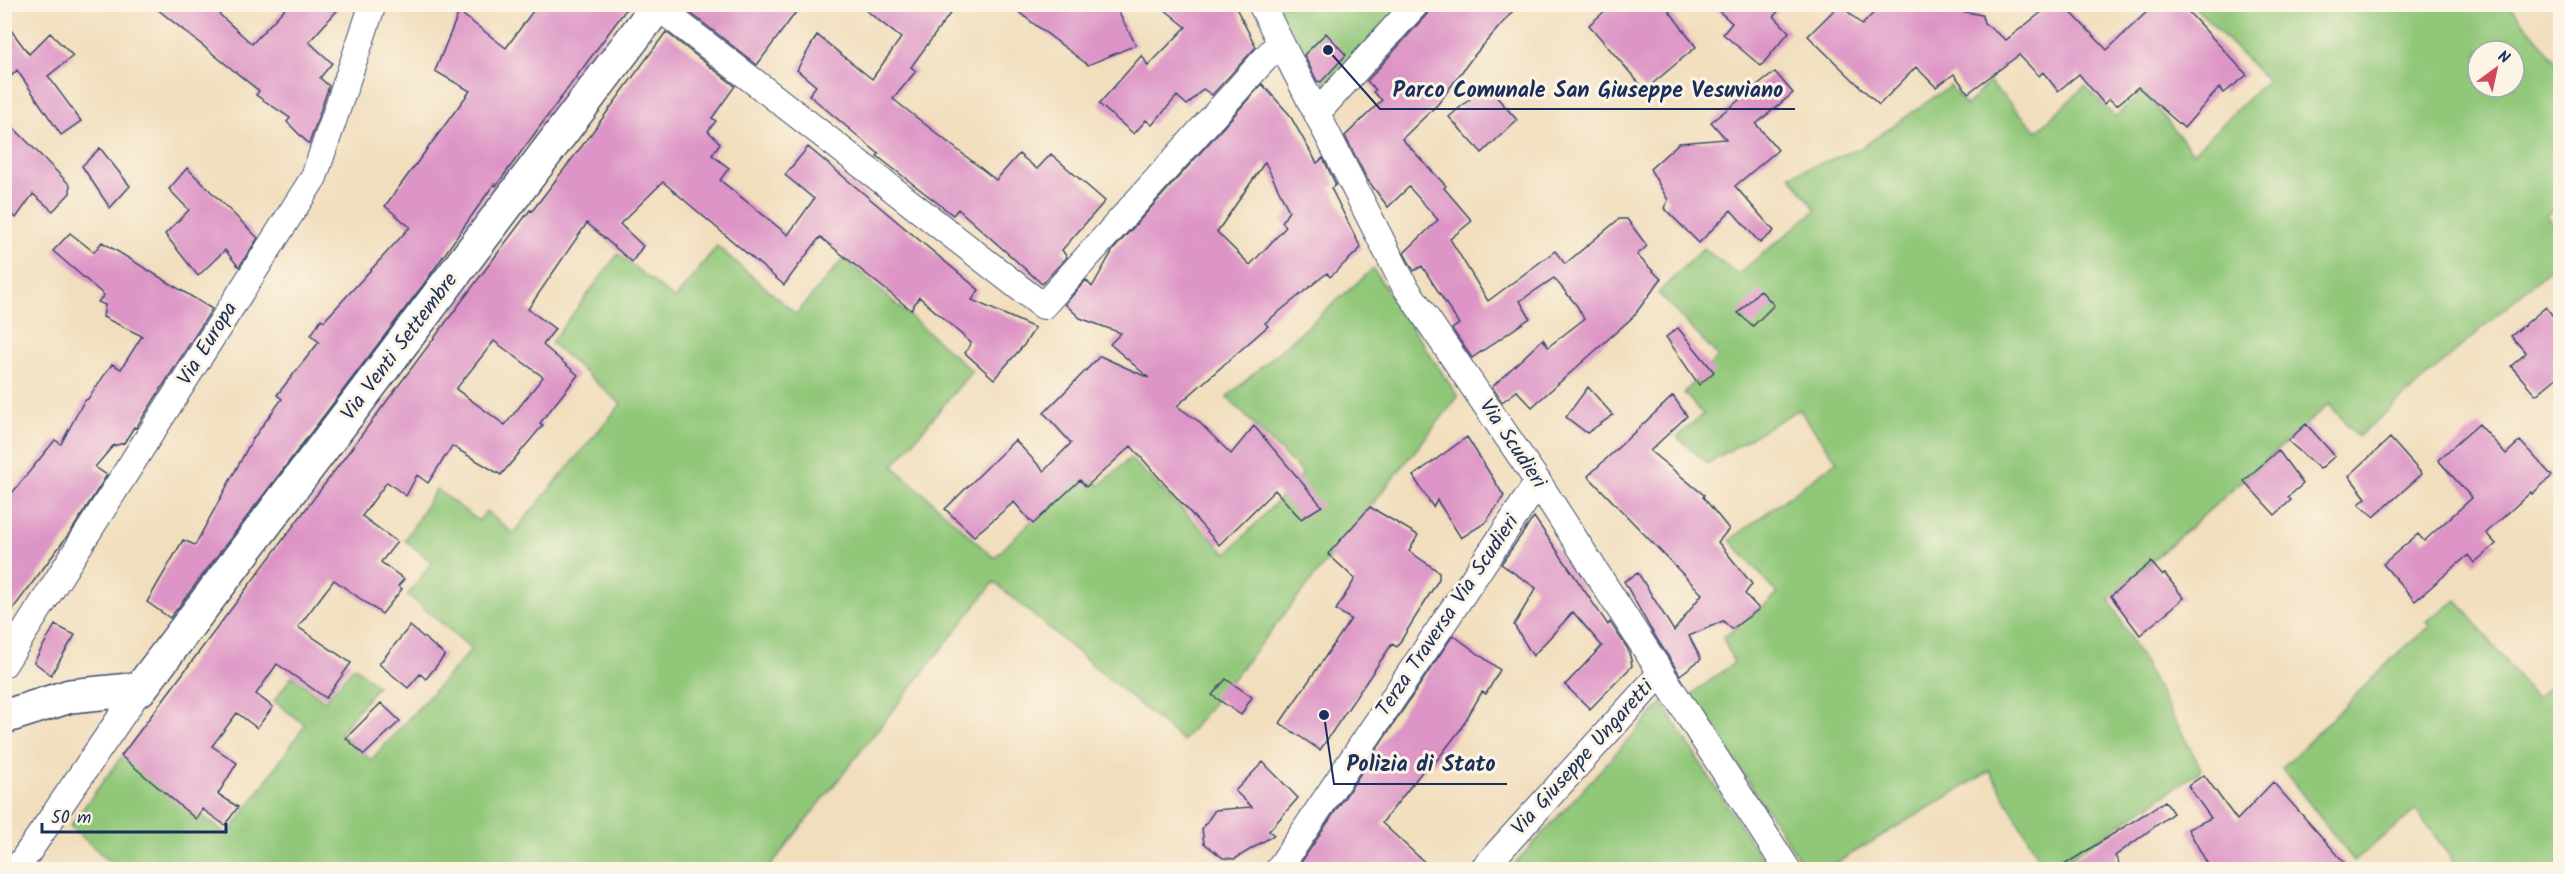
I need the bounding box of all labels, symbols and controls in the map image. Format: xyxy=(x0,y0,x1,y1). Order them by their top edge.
north arrow xyxy=(2466,39,2526,99)
text: N xyxy=(2492,44,2514,71)
callout: Parco Comunale San Giuseppe Vesuviano xyxy=(1380,69,1795,109)
text: Parco Comunale San Giuseppe Vesuviano xyxy=(1393,74,1783,109)
street label: Via Venti Settembre xyxy=(333,265,467,428)
street label: Via Europa xyxy=(169,296,247,392)
street label: Via Scudieri xyxy=(1470,393,1555,496)
street label: Terza Traversa Via Scudieri xyxy=(1368,507,1529,724)
street label: Via Giuseppe Ungaretti xyxy=(1504,672,1663,843)
callout: Polizia di Stato xyxy=(1334,744,1507,784)
text: Polizia di Stato xyxy=(1347,748,1495,783)
scale bar xyxy=(42,796,226,834)
text: 50 m xyxy=(51,804,91,833)

